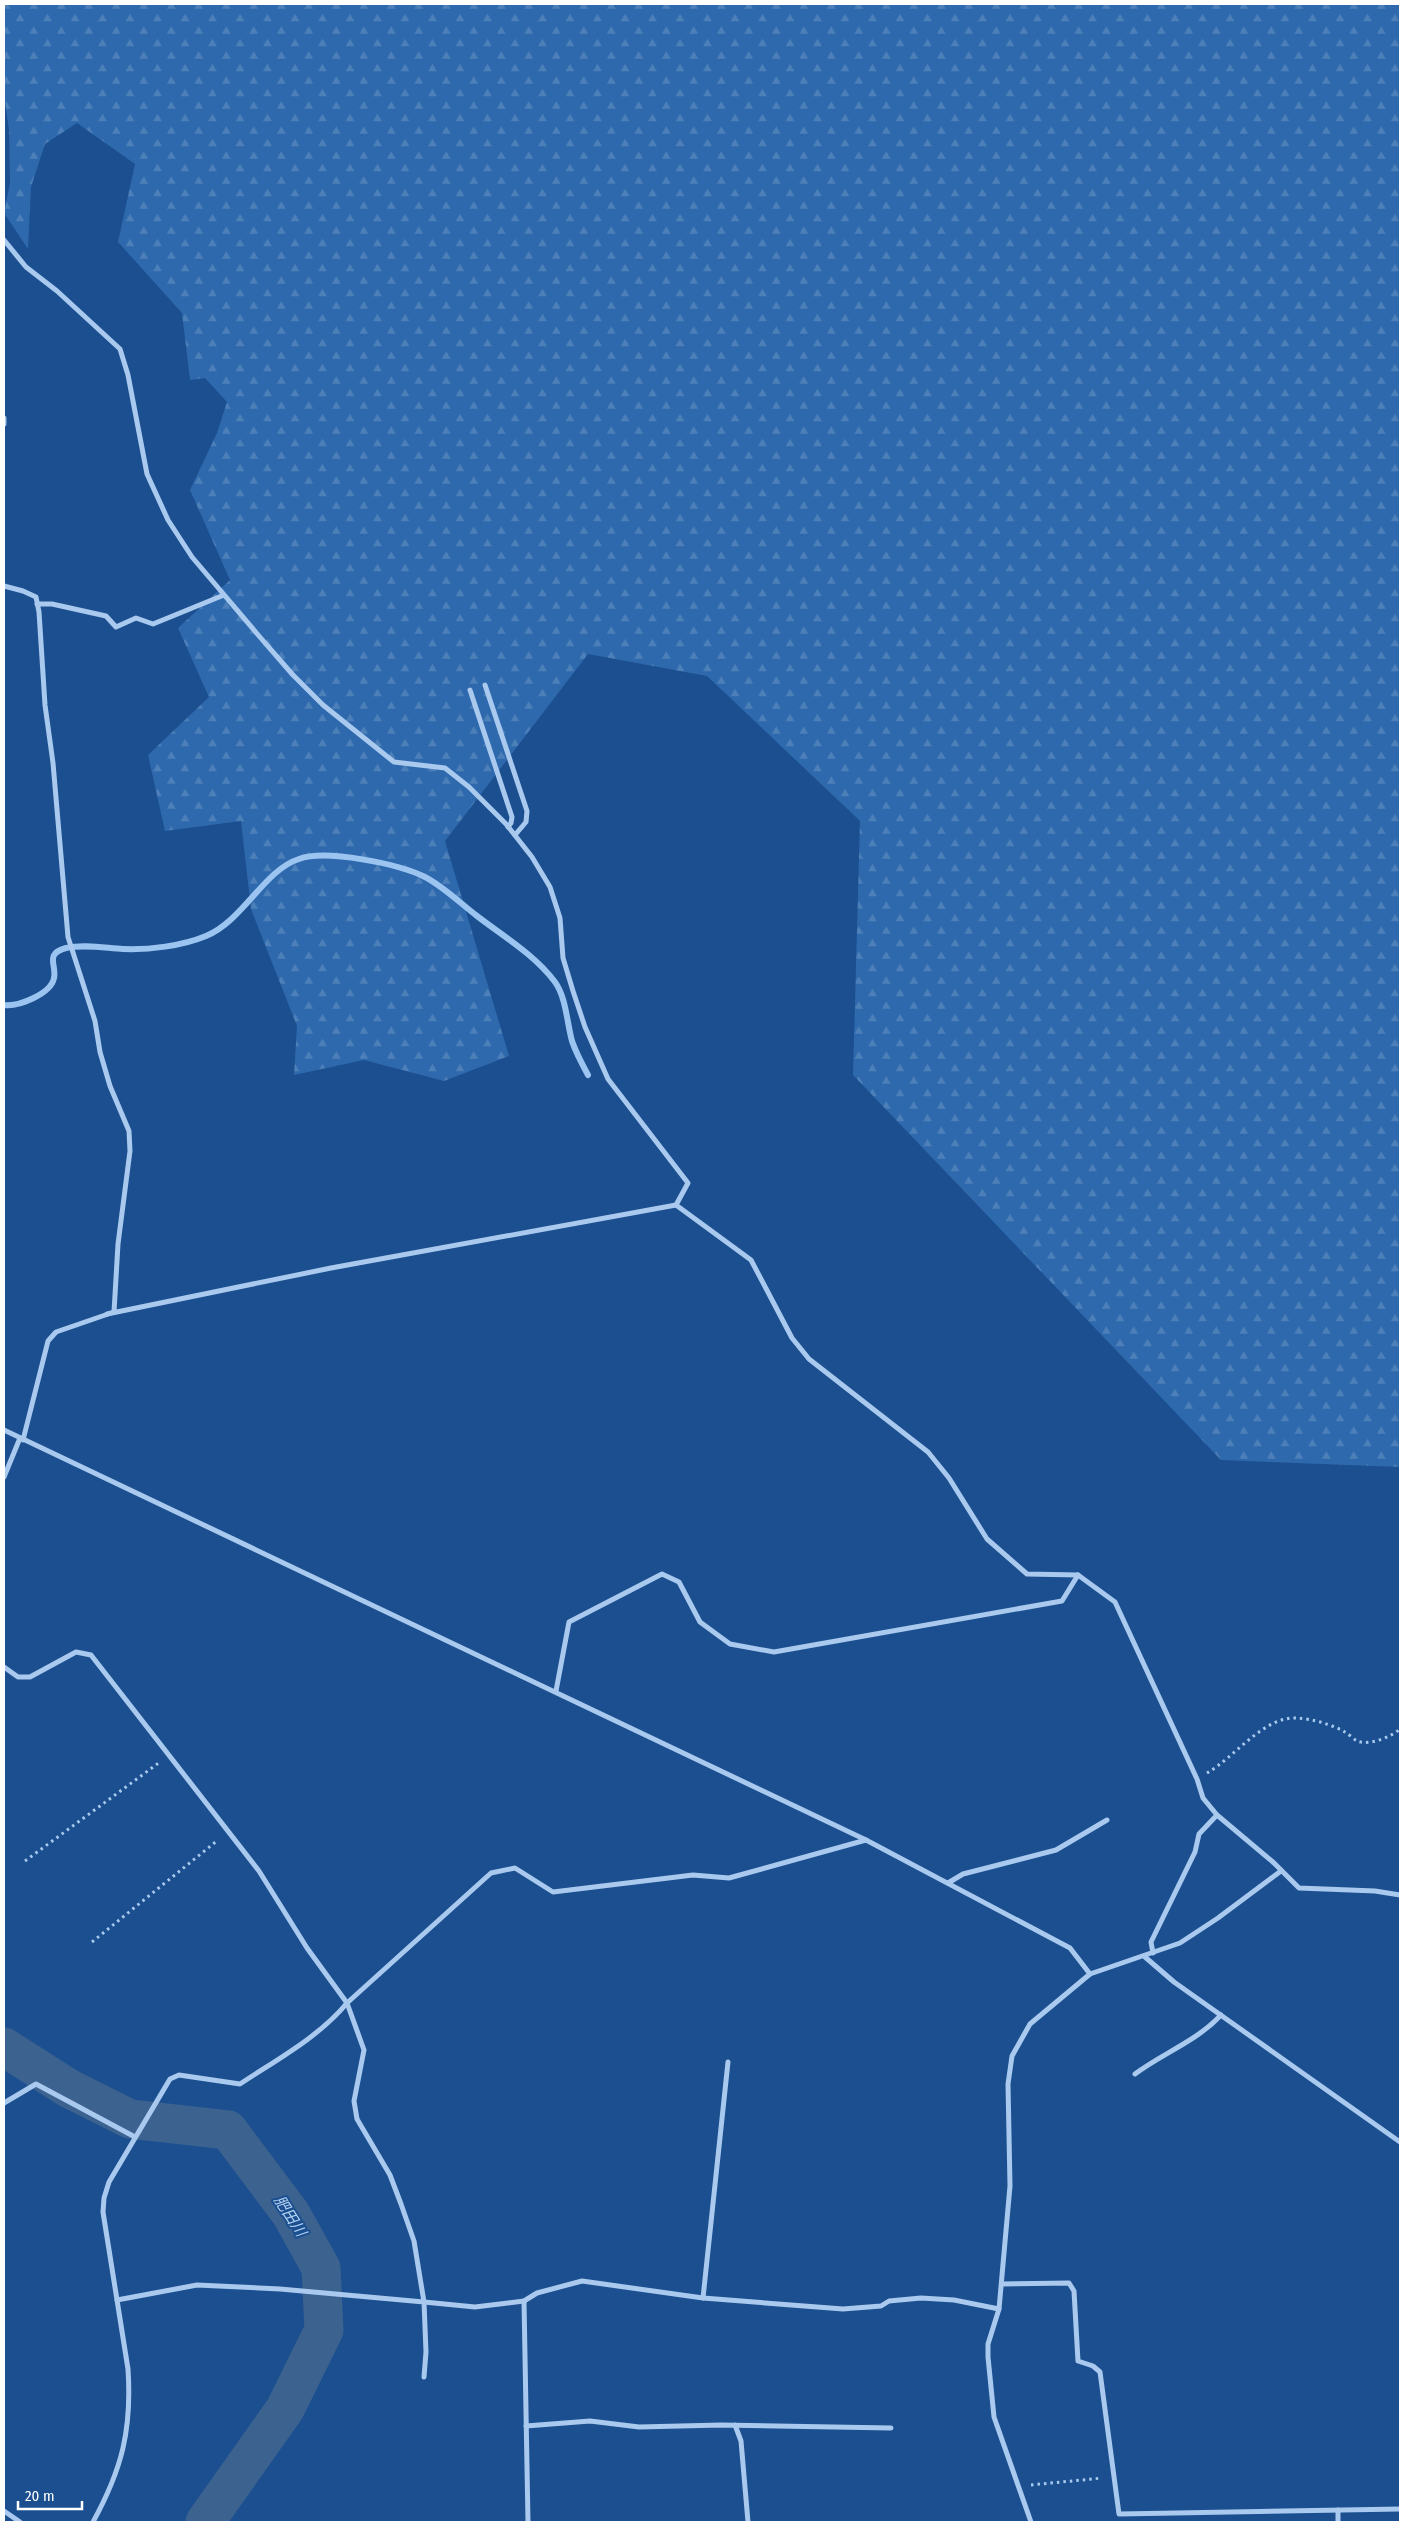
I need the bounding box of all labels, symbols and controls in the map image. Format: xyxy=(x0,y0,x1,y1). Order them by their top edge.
water label: 肥田川 xyxy=(270,2192,311,2241)
scale bar xyxy=(18,2478,81,2510)
text: 20 m xyxy=(25,2487,55,2505)

